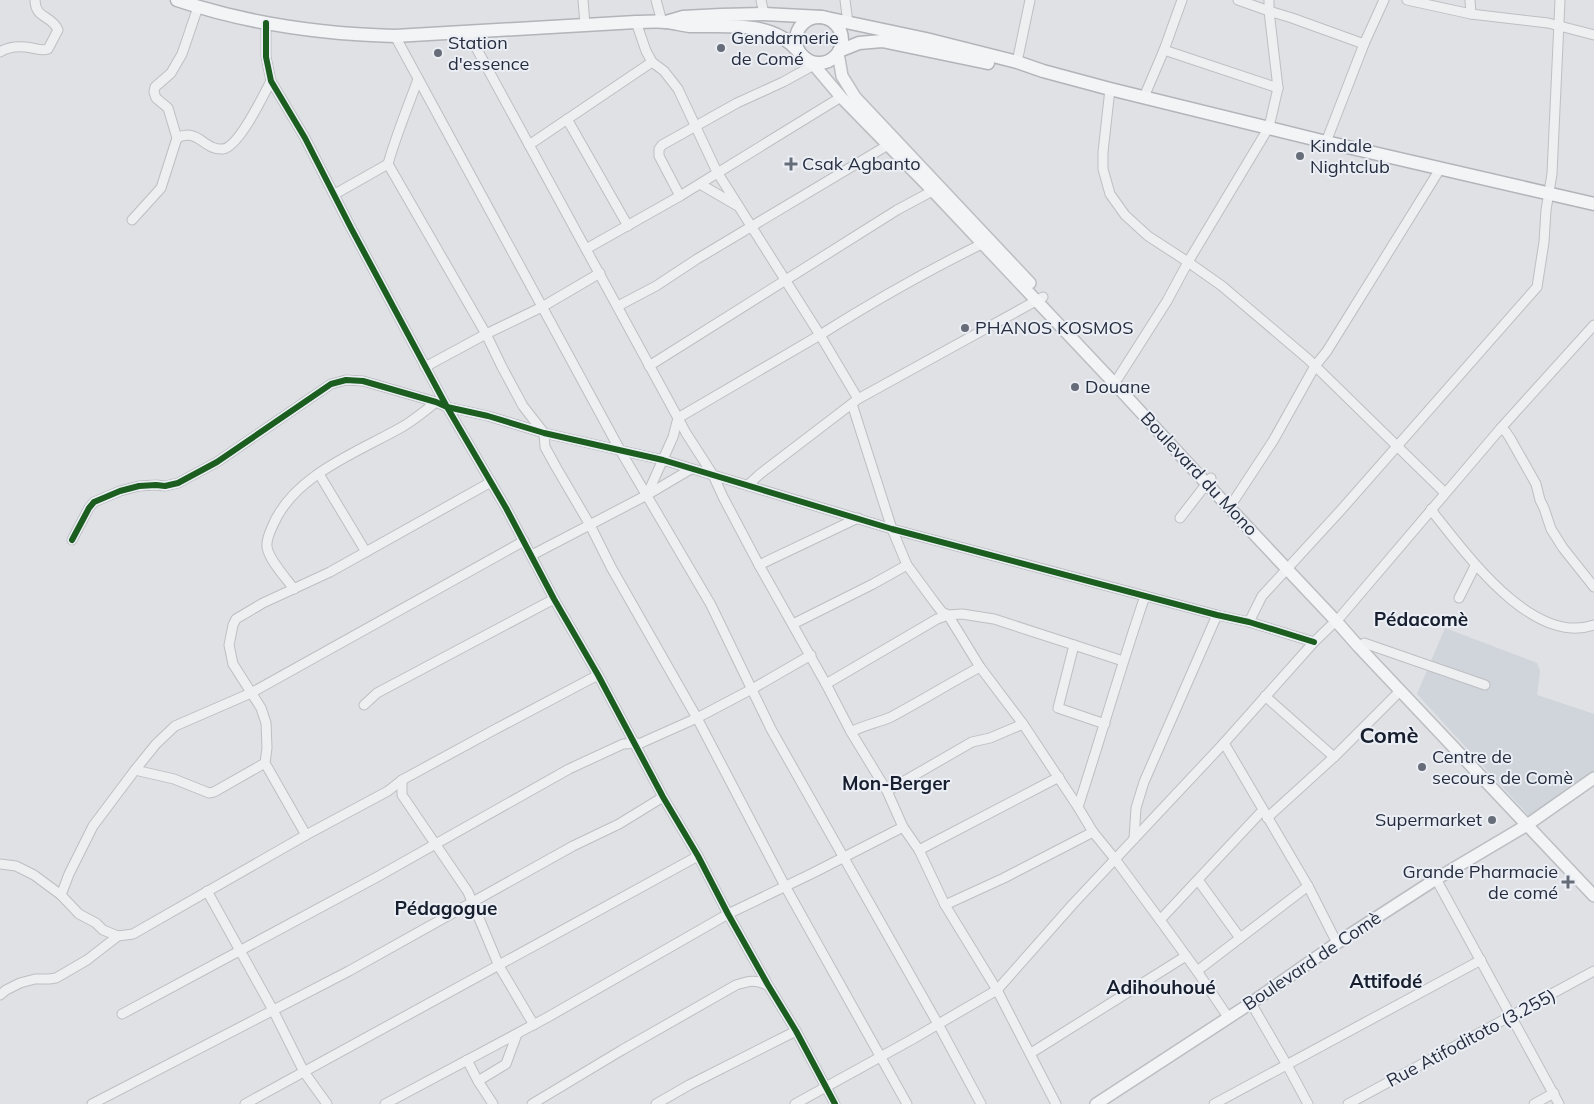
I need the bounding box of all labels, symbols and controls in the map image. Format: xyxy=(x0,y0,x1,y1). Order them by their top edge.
place label: Gendarmerie de Comé xyxy=(731,26,839,70)
place label: Station d'essence xyxy=(448,31,529,75)
marker: Gendarmerie de Comé xyxy=(715,42,727,54)
marker: Station d'essence xyxy=(432,47,444,59)
place label: Kindale Nightclub xyxy=(1310,134,1390,178)
marker: Kindale Nightclub xyxy=(1294,150,1306,162)
place label: Csak Agbanto xyxy=(802,152,920,175)
marker: Csak Agbanto xyxy=(784,157,798,171)
place label: PHANOS KOSMOS xyxy=(975,316,1134,339)
marker: PHANOS KOSMOS xyxy=(959,322,971,334)
place label: Douane xyxy=(1085,375,1150,398)
marker: Douane xyxy=(1069,381,1081,393)
street label: Boulevard du Mono xyxy=(1136,407,1263,541)
district label: Pédacomè xyxy=(1374,607,1468,631)
district label: Comè xyxy=(1359,721,1419,749)
place label: Centre de secours de Comè xyxy=(1432,745,1573,789)
marker: Centre de secours de Comè xyxy=(1416,761,1428,773)
district label: Mon-Berger xyxy=(842,771,951,795)
place label: Supermarket xyxy=(1375,808,1482,831)
marker: Supermarket xyxy=(1486,814,1498,826)
place label: Grande Pharmacie de comé xyxy=(1403,860,1558,904)
marker: Grande Pharmacie de comé xyxy=(1562,876,1574,888)
district label: Pédagogue xyxy=(395,896,497,920)
street label: Boulevard de Comè xyxy=(1238,906,1385,1015)
district label: Attifodé xyxy=(1350,969,1422,993)
district label: Adihouhoué xyxy=(1106,975,1216,999)
street label: Rue Atifoditoto (3.255) xyxy=(1382,983,1559,1092)

